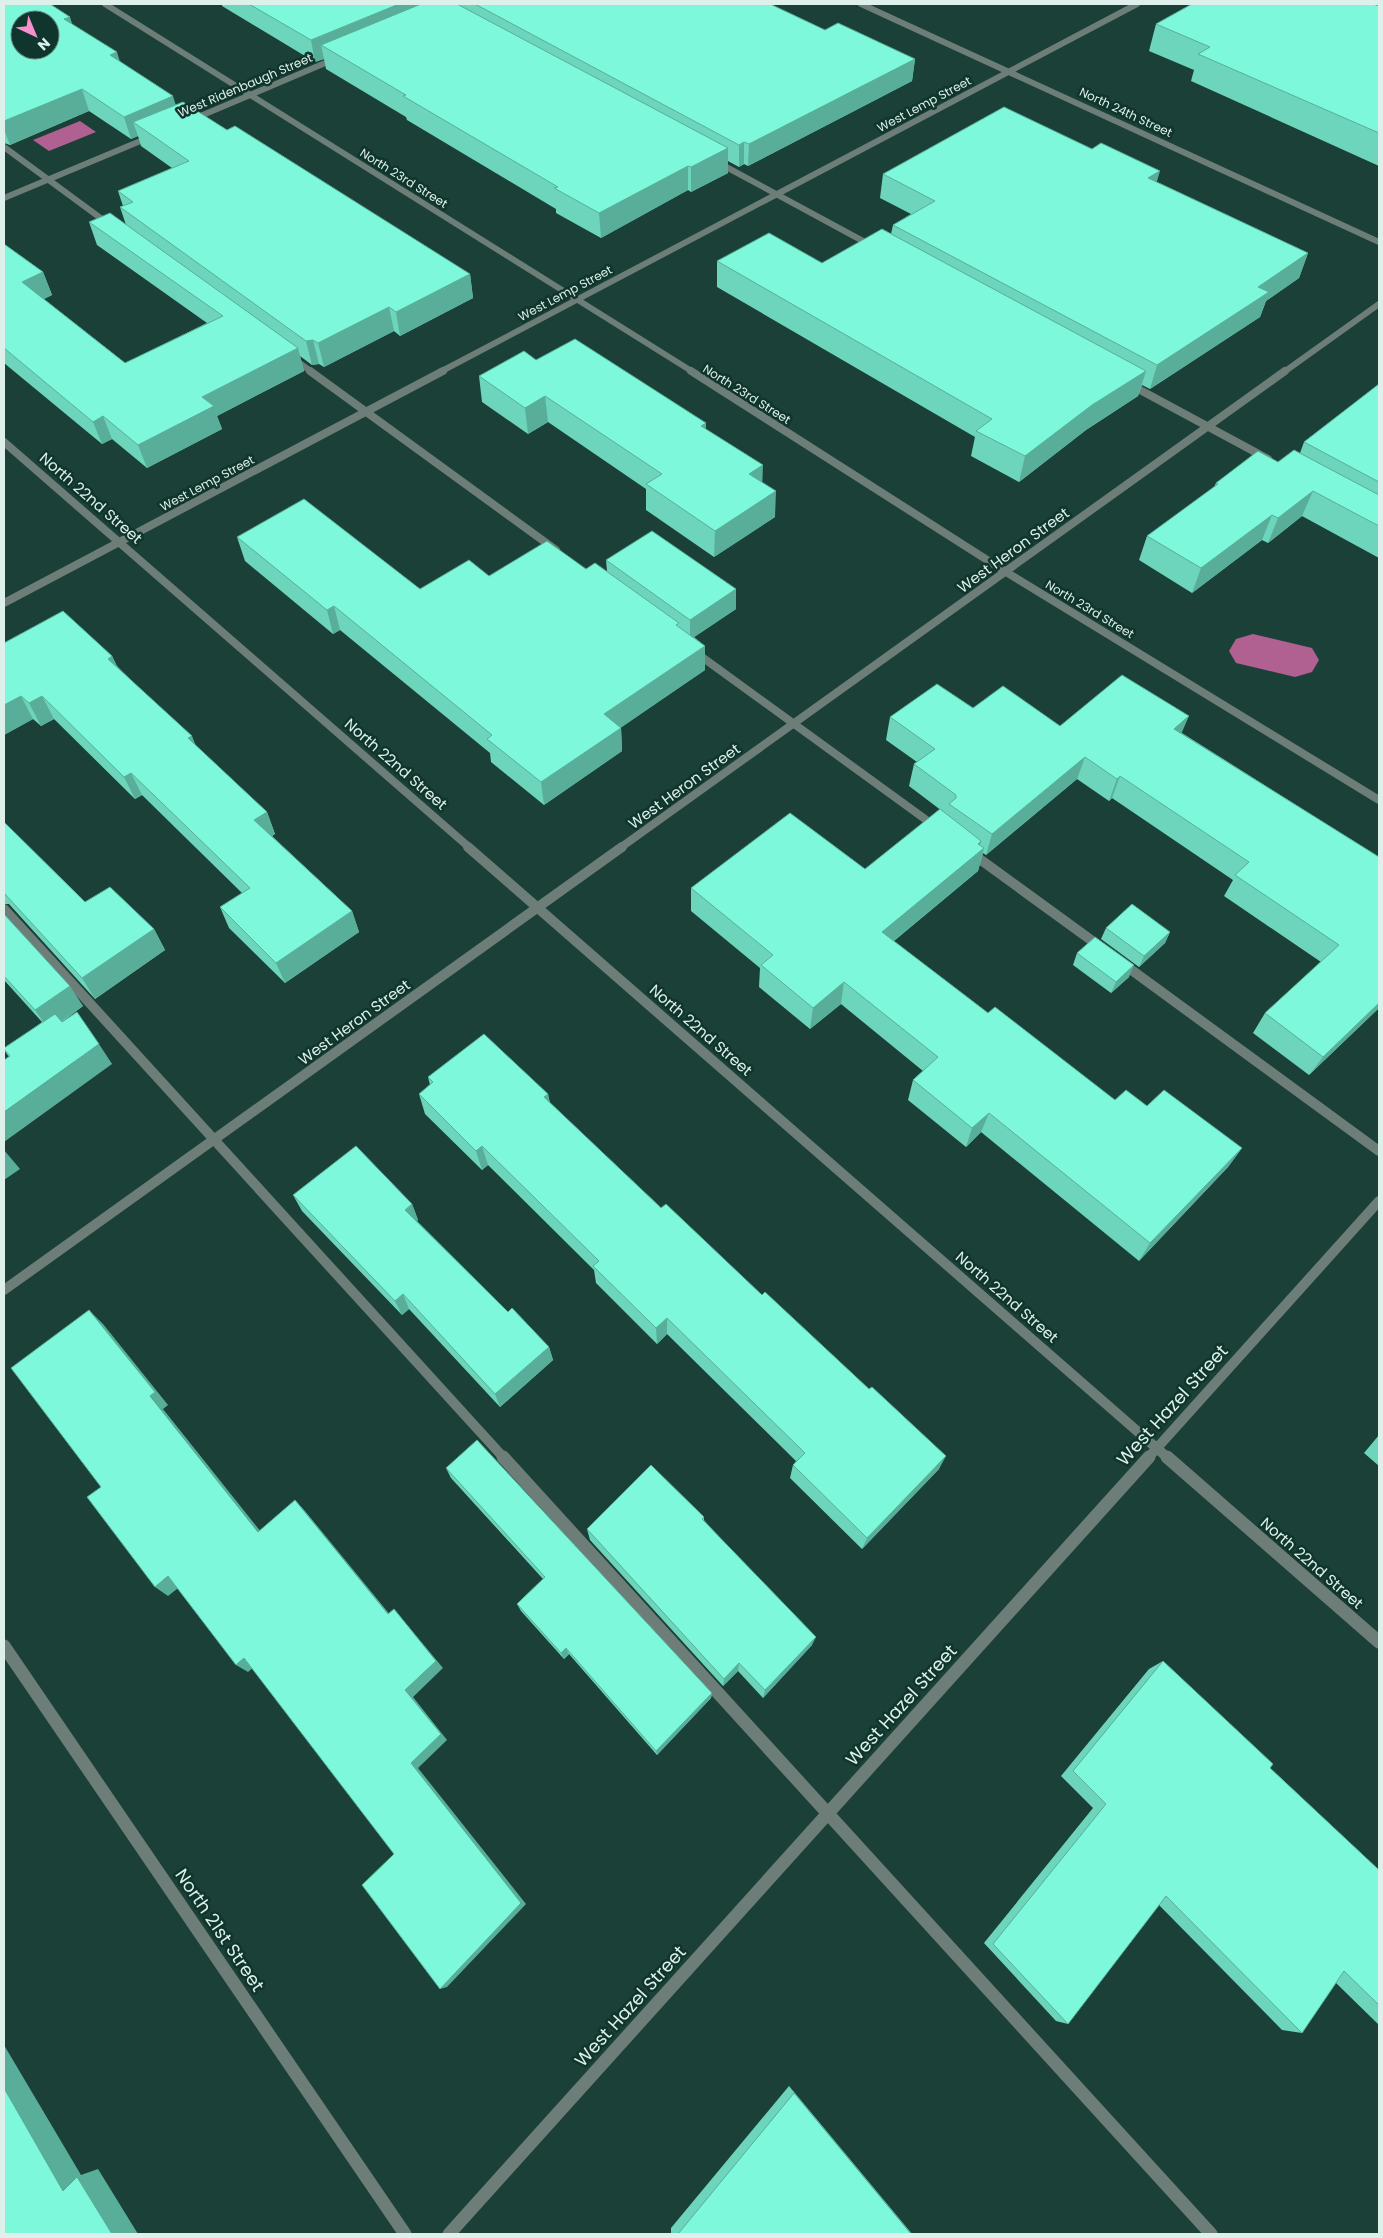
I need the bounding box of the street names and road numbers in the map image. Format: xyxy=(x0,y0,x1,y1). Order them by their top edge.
street label: West Ridenbaugh Street xyxy=(175,49,315,121)
street label: West Lemp Street xyxy=(874,72,974,136)
street label: North 24th Street xyxy=(1077,83,1175,141)
street label: North 23rd Street xyxy=(357,144,451,212)
street label: West Lemp Street xyxy=(515,261,615,325)
street label: North 23rd Street xyxy=(700,360,794,428)
street label: North 22nd Street xyxy=(35,448,147,548)
street label: West Lemp Street xyxy=(157,451,257,515)
street label: West Heron Street xyxy=(953,502,1073,598)
street label: North 23rd Street xyxy=(1042,576,1138,642)
street label: North 22nd Street xyxy=(340,714,452,814)
street label: West Heron Street xyxy=(624,738,744,834)
street label: West Heron Street xyxy=(294,974,414,1070)
street label: North 22nd Street xyxy=(645,980,757,1080)
street label: North 22nd Street xyxy=(951,1247,1063,1347)
street label: West Hazel Street xyxy=(1111,1339,1233,1471)
street label: North 22nd Street xyxy=(1256,1513,1368,1613)
street label: West Hazel Street xyxy=(840,1639,962,1771)
street label: North 21st Street xyxy=(170,1864,270,1996)
street label: West Hazel Street xyxy=(569,1940,691,2072)

